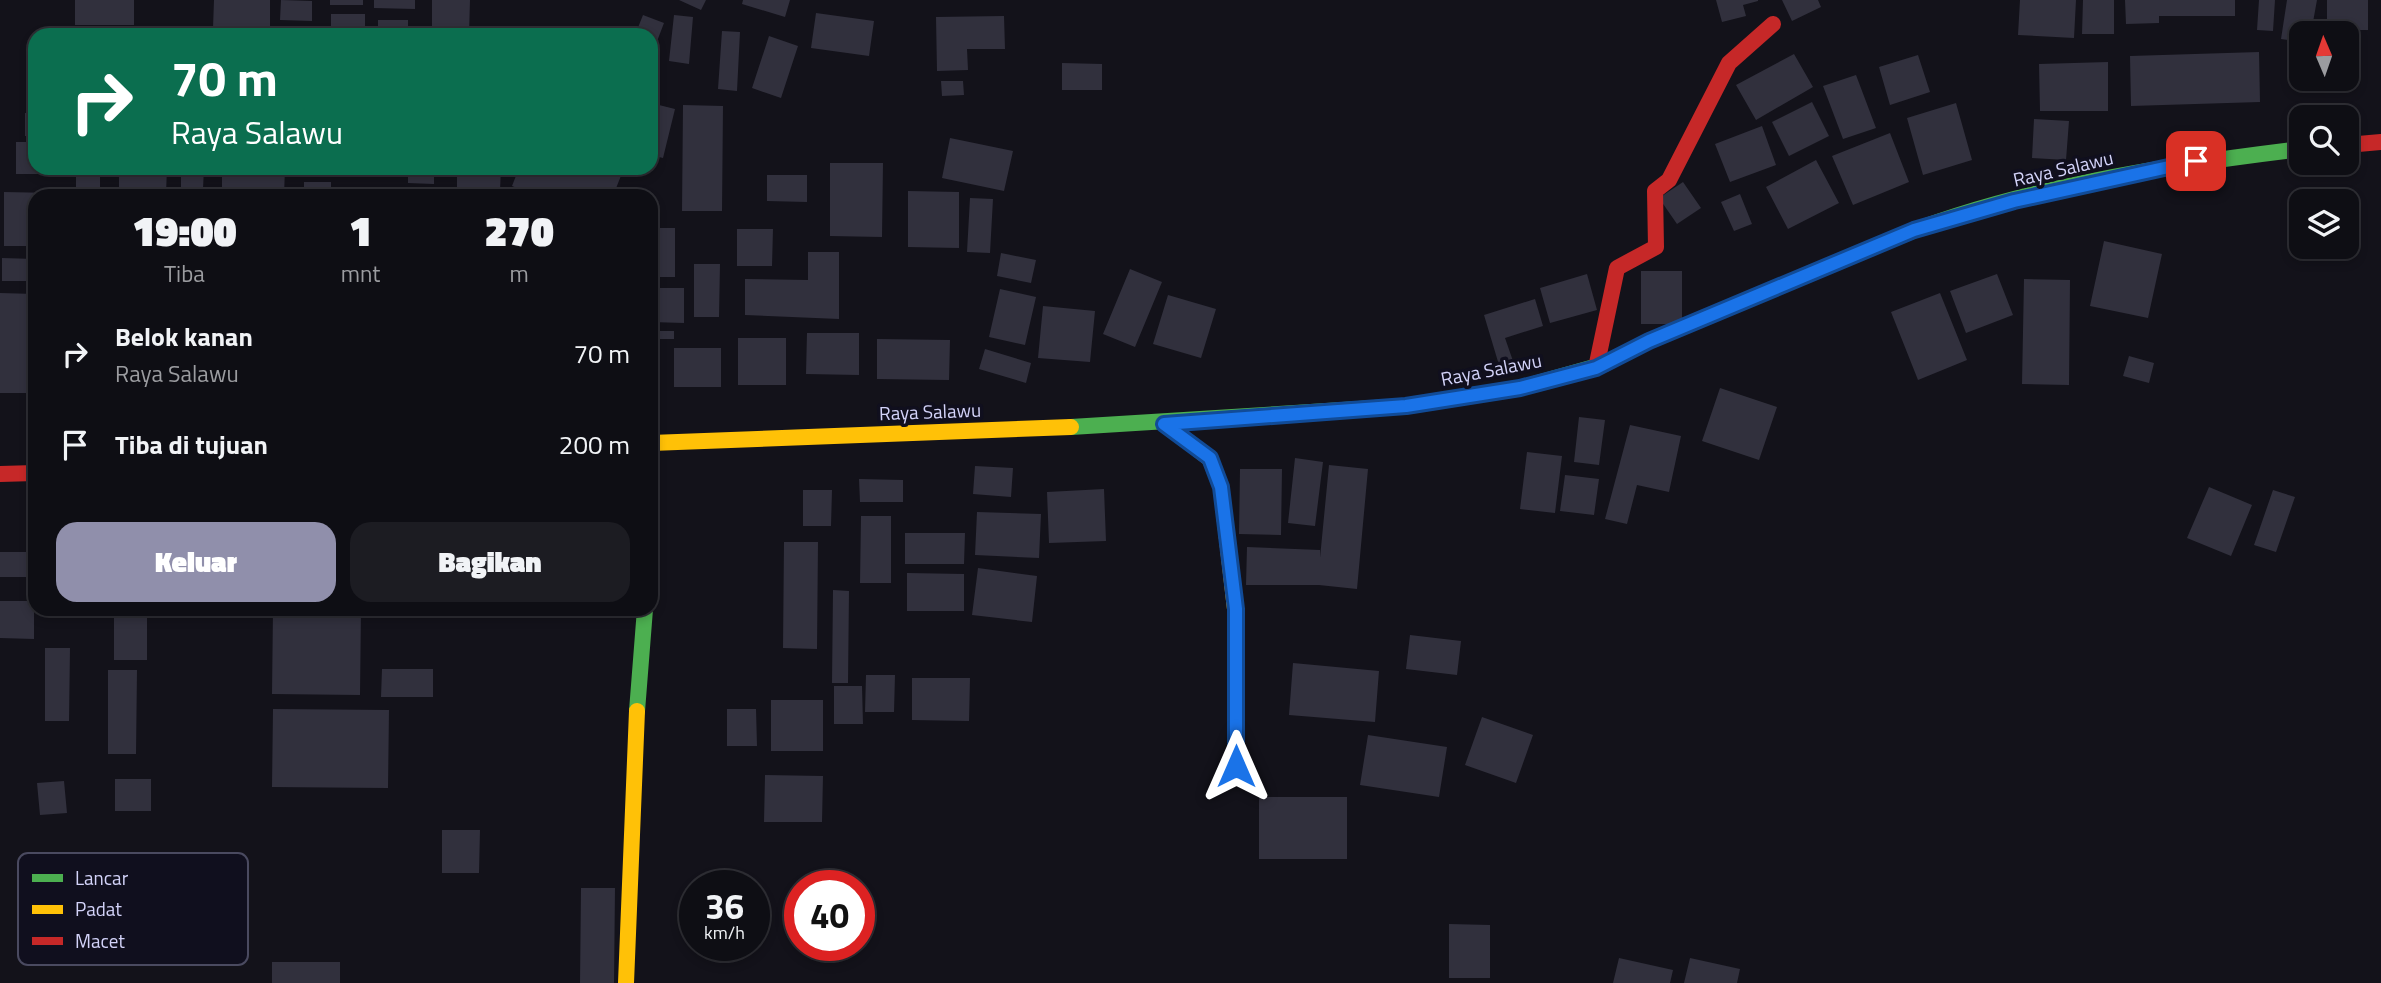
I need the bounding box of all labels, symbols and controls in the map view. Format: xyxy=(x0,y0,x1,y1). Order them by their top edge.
north arrow xyxy=(2289,21,2359,91)
map controls xyxy=(2289,21,2359,259)
text: 70 m xyxy=(171,40,278,115)
icon: right xyxy=(56,56,147,147)
button: search xyxy=(2289,105,2359,175)
text: Raya Salawu xyxy=(171,108,343,156)
pin xyxy=(2166,131,2226,191)
street label: Raya Salawu xyxy=(2010,142,2116,194)
icon: arrive xyxy=(2177,142,2215,180)
button: layers xyxy=(2289,189,2359,259)
text: 19:00 xyxy=(132,198,237,262)
text: 1 xyxy=(349,198,372,262)
text: 270 xyxy=(485,198,554,262)
text: Tiba xyxy=(164,256,205,291)
text: mnt xyxy=(341,256,380,291)
text: m xyxy=(510,256,529,291)
text: Belok kanan xyxy=(115,317,253,356)
text: 70 m xyxy=(573,334,630,373)
icon: right xyxy=(56,335,94,373)
street label: Raya Salawu xyxy=(1438,345,1544,393)
text: Raya Salawu xyxy=(115,356,239,391)
street label: Raya Salawu xyxy=(878,395,982,427)
text: Tiba di tujuan xyxy=(115,425,268,464)
text: 200 m xyxy=(559,425,630,464)
icon: arrive xyxy=(56,426,94,464)
button: Keluar xyxy=(56,522,336,602)
button: Bagikan xyxy=(350,522,630,602)
position arrow xyxy=(1199,729,1273,803)
legend xyxy=(18,853,248,965)
text: Lancar xyxy=(75,863,129,892)
speed limit sign: 40 xyxy=(784,870,875,961)
text: 36 xyxy=(705,879,744,933)
text: Padat xyxy=(75,894,122,923)
text: km/h xyxy=(704,919,745,946)
text: Macet xyxy=(75,926,125,955)

